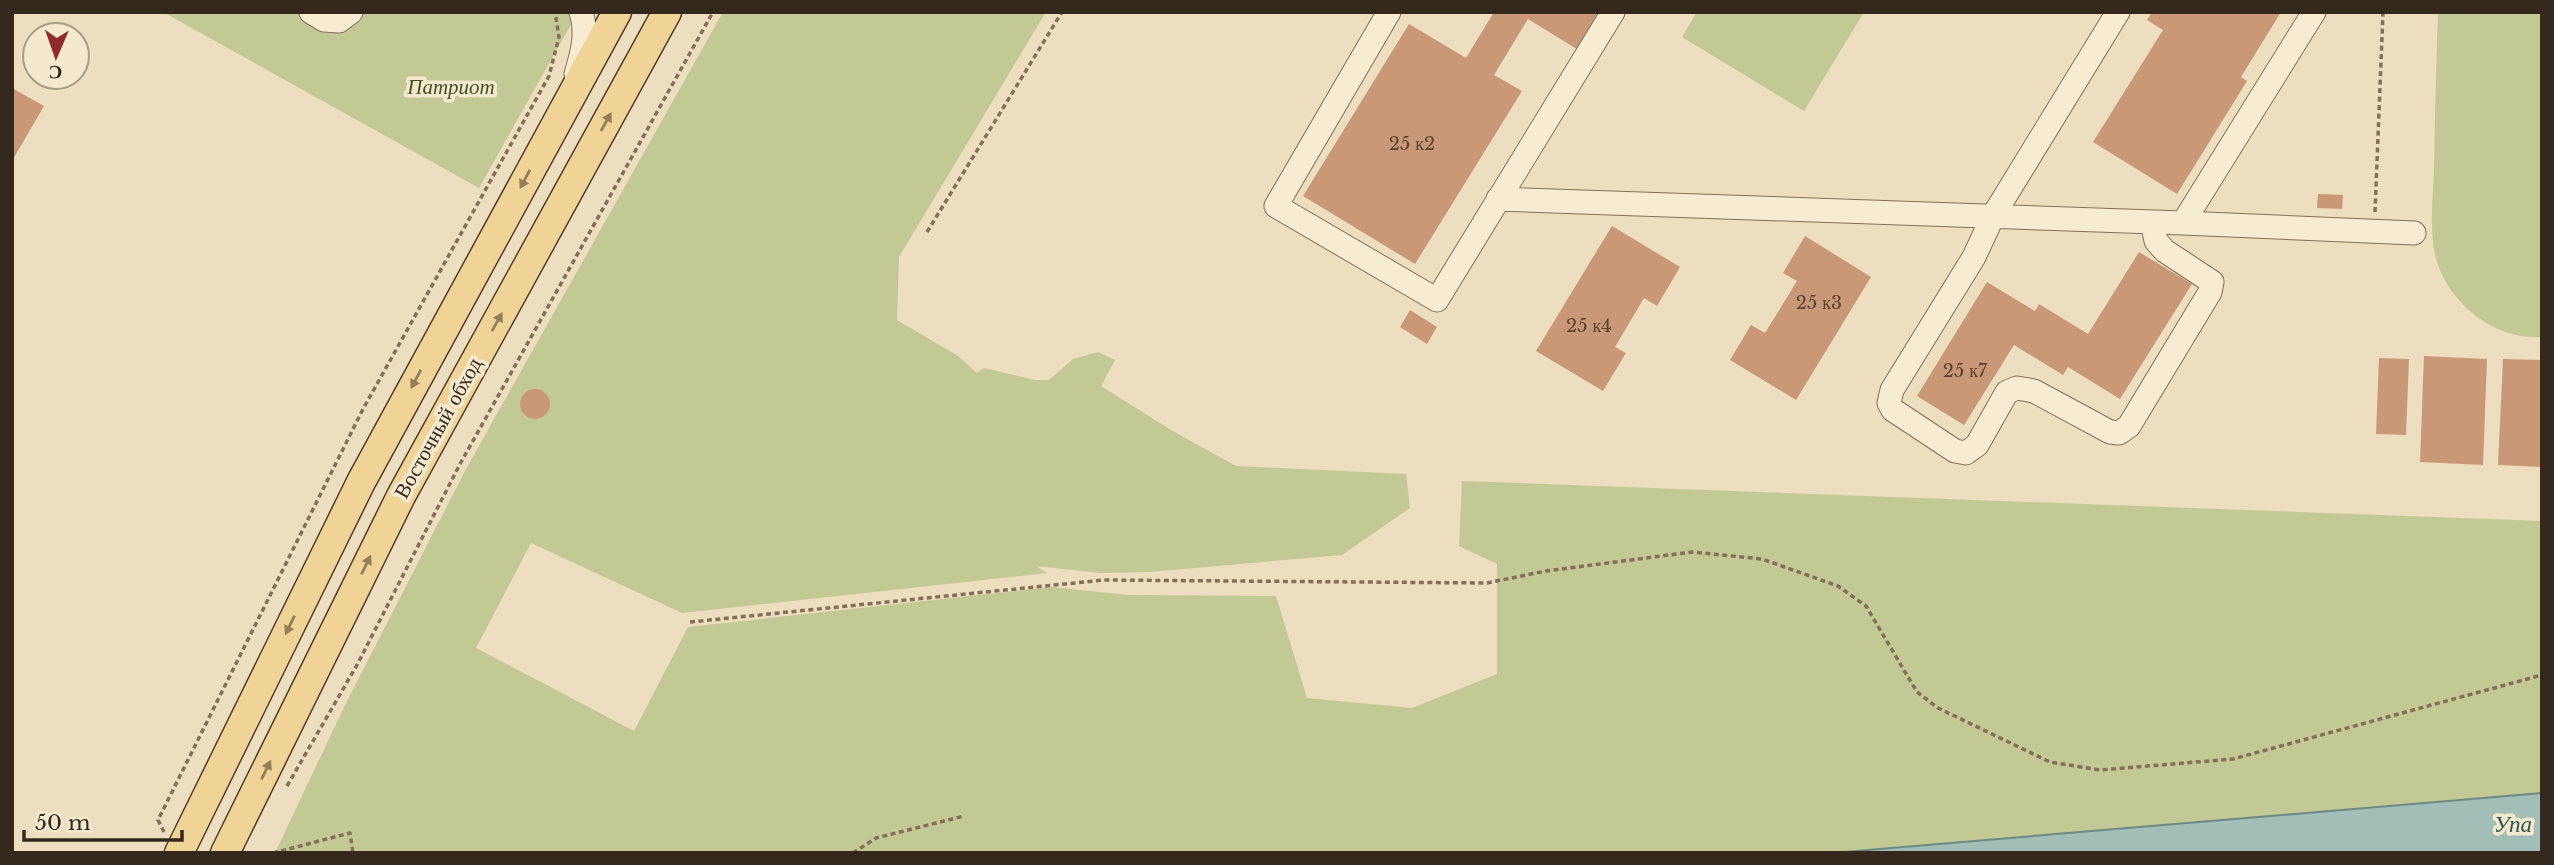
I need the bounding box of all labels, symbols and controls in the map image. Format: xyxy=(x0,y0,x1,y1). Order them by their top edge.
north arrow xyxy=(21,21,91,91)
text: С xyxy=(48,61,63,84)
park label: Патриот xyxy=(406,74,495,100)
one-way arrow xyxy=(600,113,612,132)
house number: 25 к2 xyxy=(1389,133,1435,155)
one-way arrow xyxy=(519,170,531,190)
house number: 25 к3 xyxy=(1796,292,1842,314)
one-way arrow xyxy=(490,311,502,331)
house number: 25 к4 xyxy=(1566,315,1612,337)
street label: Восточный обход xyxy=(389,353,488,503)
house number: 25 к7 xyxy=(1943,360,1988,382)
one-way arrow xyxy=(410,370,422,389)
one-way arrow xyxy=(361,555,372,575)
one-way arrow xyxy=(285,615,296,635)
one-way arrow xyxy=(260,760,271,780)
scale bar xyxy=(24,798,182,842)
text: 50 m xyxy=(35,810,91,836)
water label: Упа xyxy=(2494,810,2532,838)

